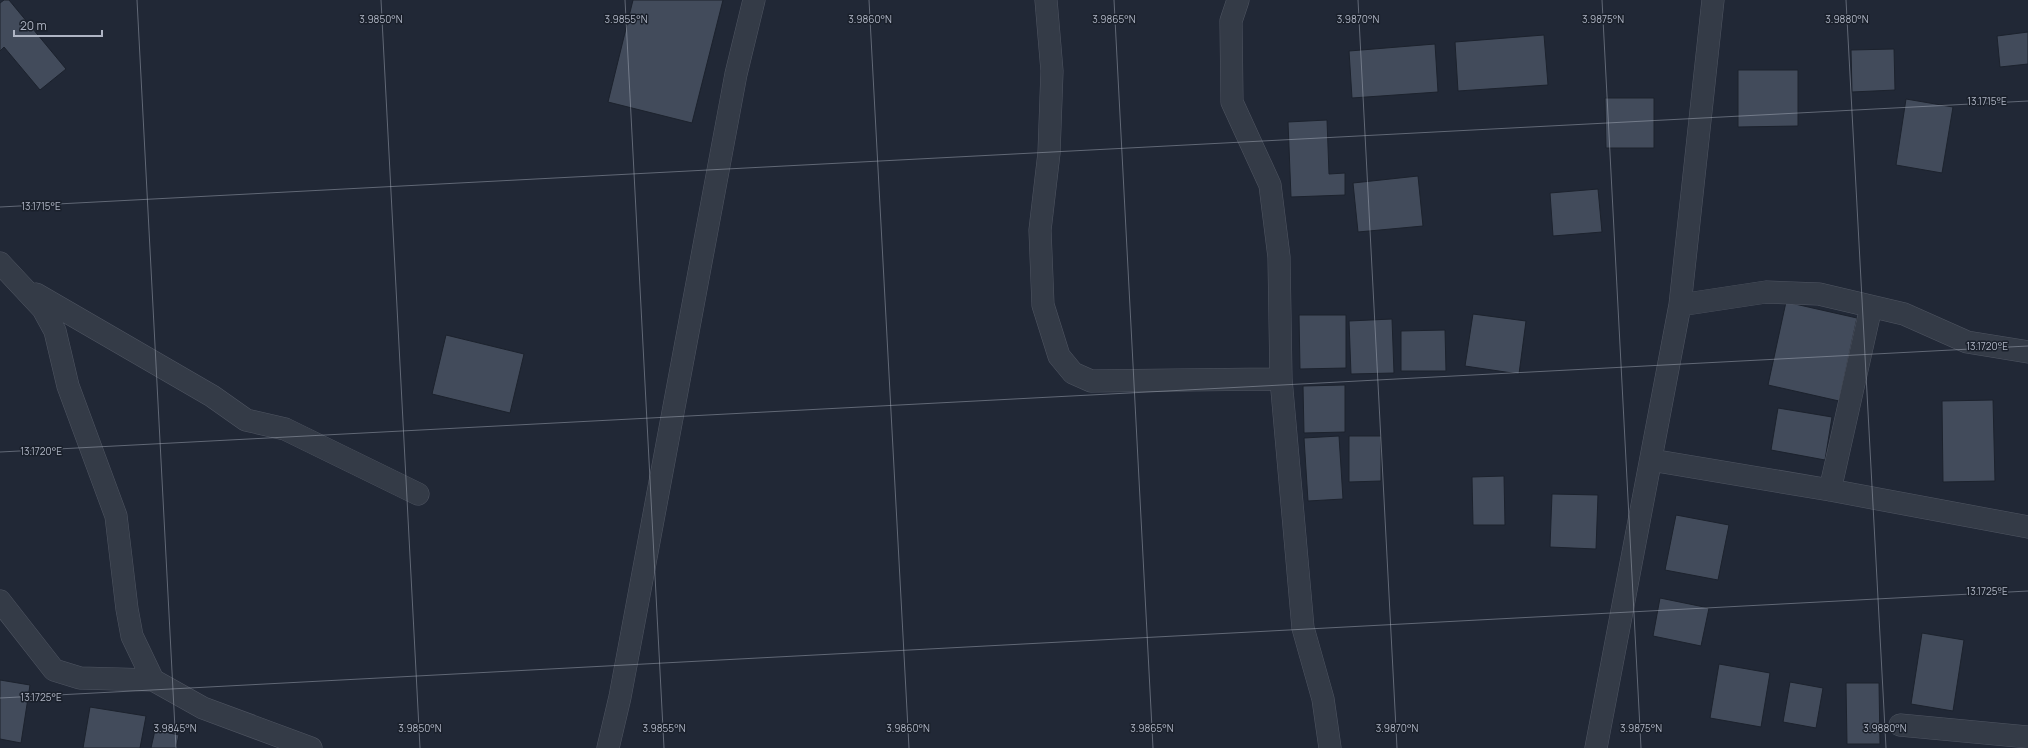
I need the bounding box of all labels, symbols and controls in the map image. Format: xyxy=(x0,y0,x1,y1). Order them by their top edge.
scale bar xyxy=(14,12,102,38)
text: 3.9850°N xyxy=(359,12,403,26)
text: 3.9855°N xyxy=(605,12,648,26)
text: 3.9860°N xyxy=(848,12,892,26)
text: 3.9865°N xyxy=(1092,12,1136,26)
text: 3.9870°N xyxy=(1337,12,1379,26)
text: 3.9875°N xyxy=(1582,12,1624,26)
text: 3.9880°N xyxy=(1825,12,1869,26)
text: 20 m xyxy=(20,17,47,34)
text: 13.1715°E xyxy=(1967,94,2007,108)
text: 13.1715°E xyxy=(21,199,61,213)
text: 13.1720°E xyxy=(1966,339,2008,353)
text: 13.1720°E xyxy=(20,444,62,458)
text: 13.1725°E xyxy=(1966,584,2008,598)
text: 13.1725°E xyxy=(20,690,62,704)
text: 3.9845°N xyxy=(153,721,197,735)
text: 3.9850°N xyxy=(398,721,442,735)
text: 3.9855°N xyxy=(643,721,686,735)
text: 3.9860°N xyxy=(886,721,930,735)
text: 3.9865°N xyxy=(1130,721,1174,735)
text: 3.9870°N xyxy=(1376,721,1418,735)
text: 3.9875°N xyxy=(1620,721,1662,735)
text: 3.9880°N xyxy=(1863,721,1907,735)

